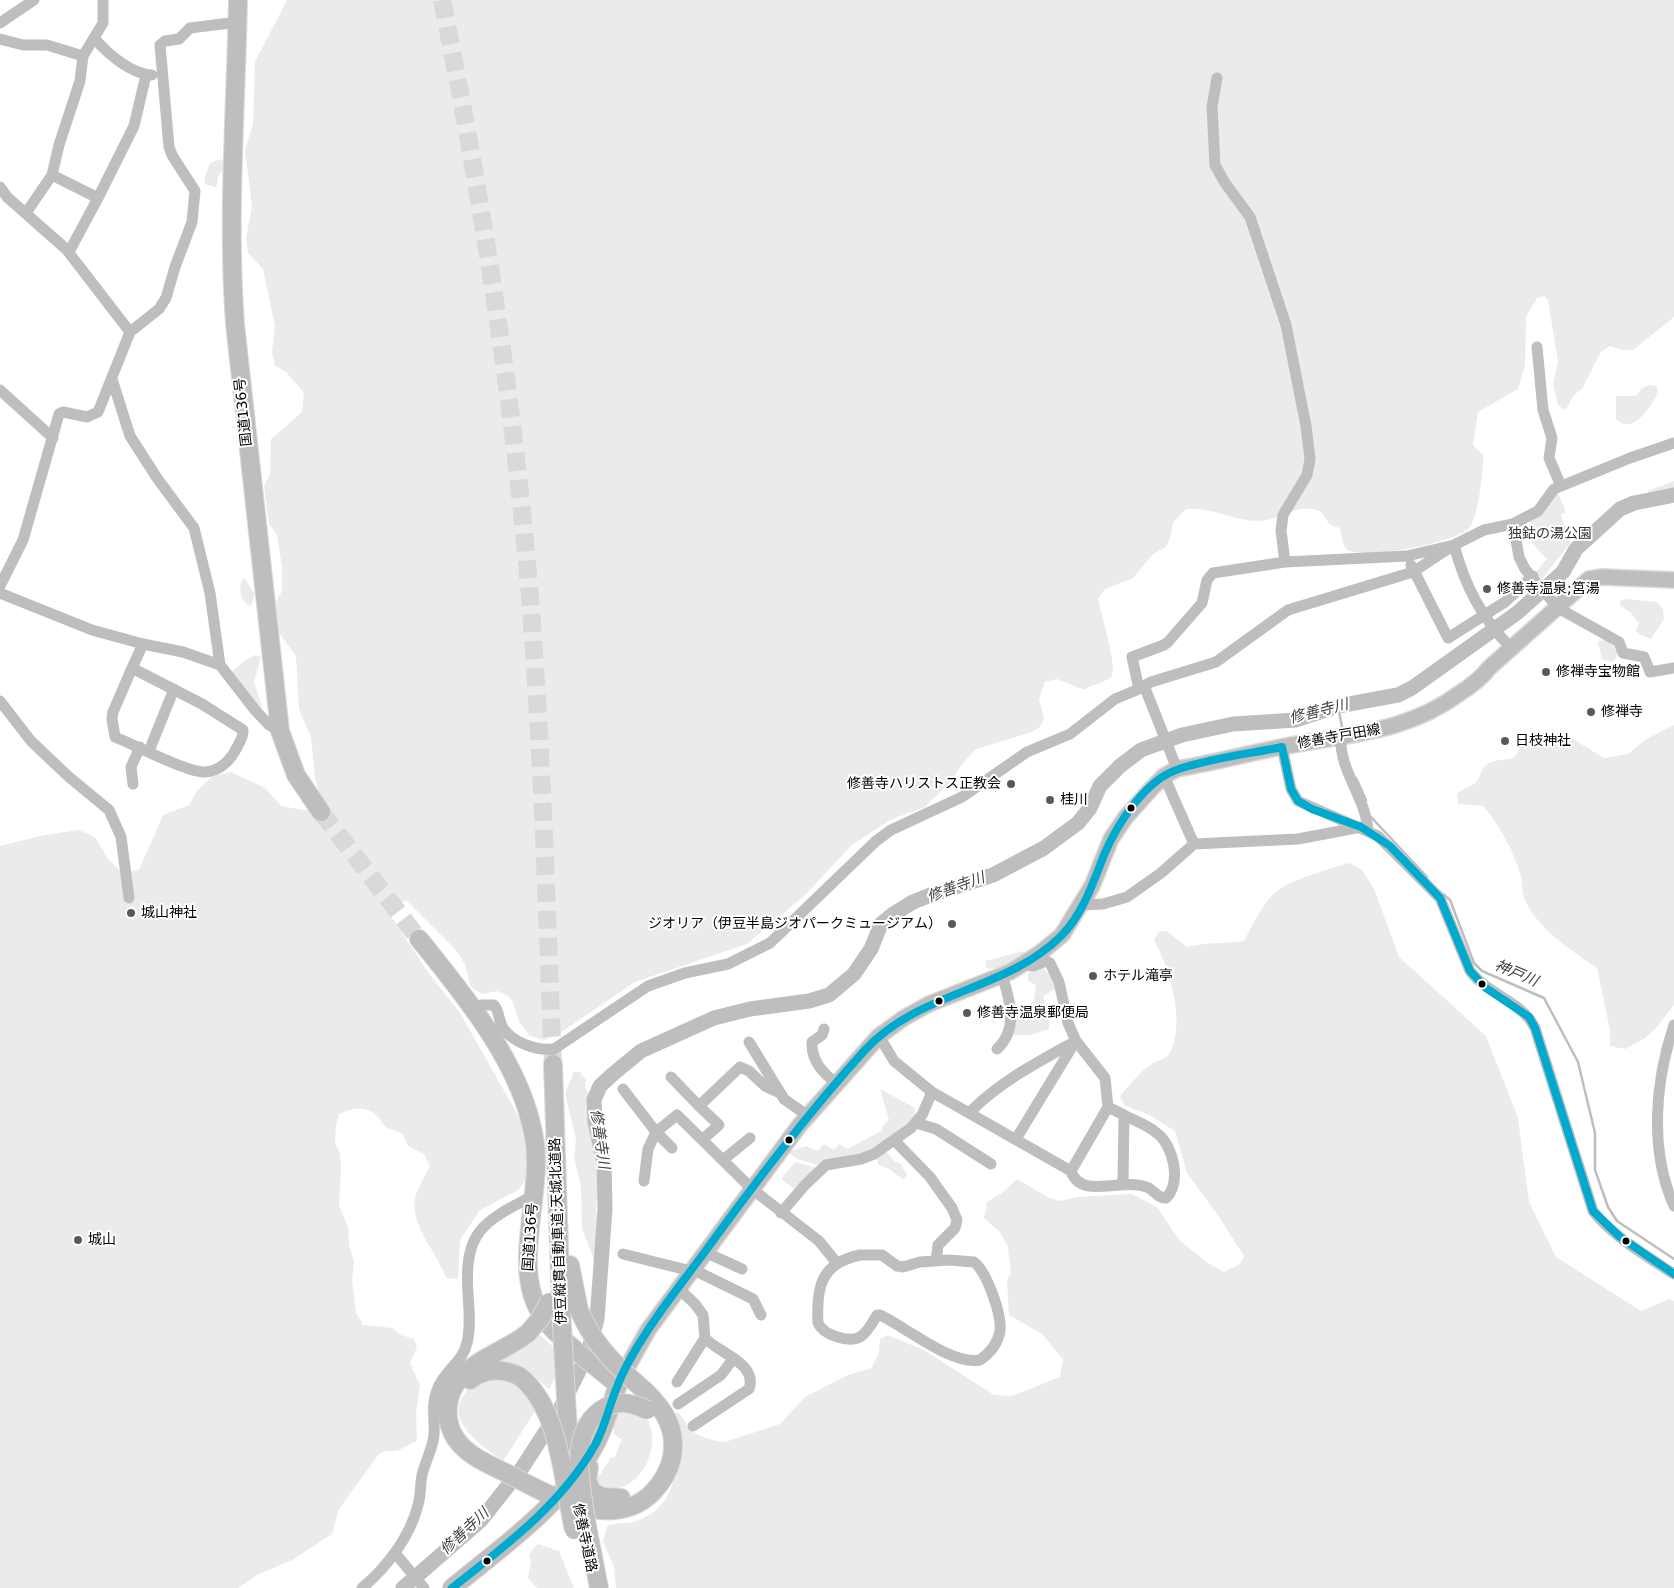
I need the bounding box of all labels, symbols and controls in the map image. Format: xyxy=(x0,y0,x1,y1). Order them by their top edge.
street label: 国道136号 xyxy=(232,377,256,447)
park label: 独鈷の湯公園 xyxy=(1508,526,1592,542)
place label: 修善寺温泉;筥湯 xyxy=(1497,581,1600,597)
marker: 修善寺温泉;筥湯 xyxy=(1481,583,1493,595)
place label: 修禅寺宝物館 xyxy=(1556,664,1640,680)
marker: 修禅寺宝物館 xyxy=(1540,666,1552,678)
water label: 修善寺川 xyxy=(1288,696,1350,728)
place label: 修禅寺 xyxy=(1601,704,1643,720)
marker: 修禅寺 xyxy=(1585,706,1597,718)
street label: 修善寺戸田線 xyxy=(1296,721,1382,753)
place label: 日枝神社 xyxy=(1515,733,1571,749)
marker: 日枝神社 xyxy=(1499,735,1511,747)
place label: 修善寺ハリストス正教会 xyxy=(847,776,1001,792)
marker: 修善寺ハリストス正教会 xyxy=(1005,778,1017,790)
place label: 桂川 xyxy=(1060,792,1088,808)
marker: 桂川 xyxy=(1044,794,1056,806)
unlabelled marker xyxy=(1126,803,1136,813)
water label: 修善寺川 xyxy=(925,869,987,907)
place label: 城山神社 xyxy=(141,905,197,921)
marker: 城山神社 xyxy=(125,907,137,919)
place label: ジオリア（伊豆半島ジオパークミュージアム） xyxy=(648,916,942,932)
marker: ジオリア（伊豆半島ジオパークミュージアム） xyxy=(946,918,958,930)
water label: 神戸川 xyxy=(1492,957,1540,991)
place label: ホテル滝亭 xyxy=(1103,968,1173,984)
marker: ホテル滝亭 xyxy=(1087,970,1099,982)
unlabelled marker xyxy=(1477,979,1487,989)
unlabelled marker xyxy=(934,996,944,1006)
place label: 修善寺温泉郵便局 xyxy=(977,1005,1089,1021)
marker: 修善寺温泉郵便局 xyxy=(961,1007,973,1019)
water label: 修善寺川 xyxy=(586,1108,612,1170)
unlabelled marker xyxy=(784,1135,794,1145)
street label: 伊豆縦貫自動車道;天城北道路 xyxy=(547,1137,571,1325)
street label: 国道136号 xyxy=(520,1202,542,1272)
place label: 城山 xyxy=(88,1232,116,1248)
marker: 城山 xyxy=(72,1234,84,1246)
unlabelled marker xyxy=(1621,1236,1631,1246)
street label: 修善寺道路 xyxy=(569,1502,599,1574)
water label: 修善寺川 xyxy=(437,1505,493,1559)
unlabelled marker xyxy=(482,1556,492,1566)

